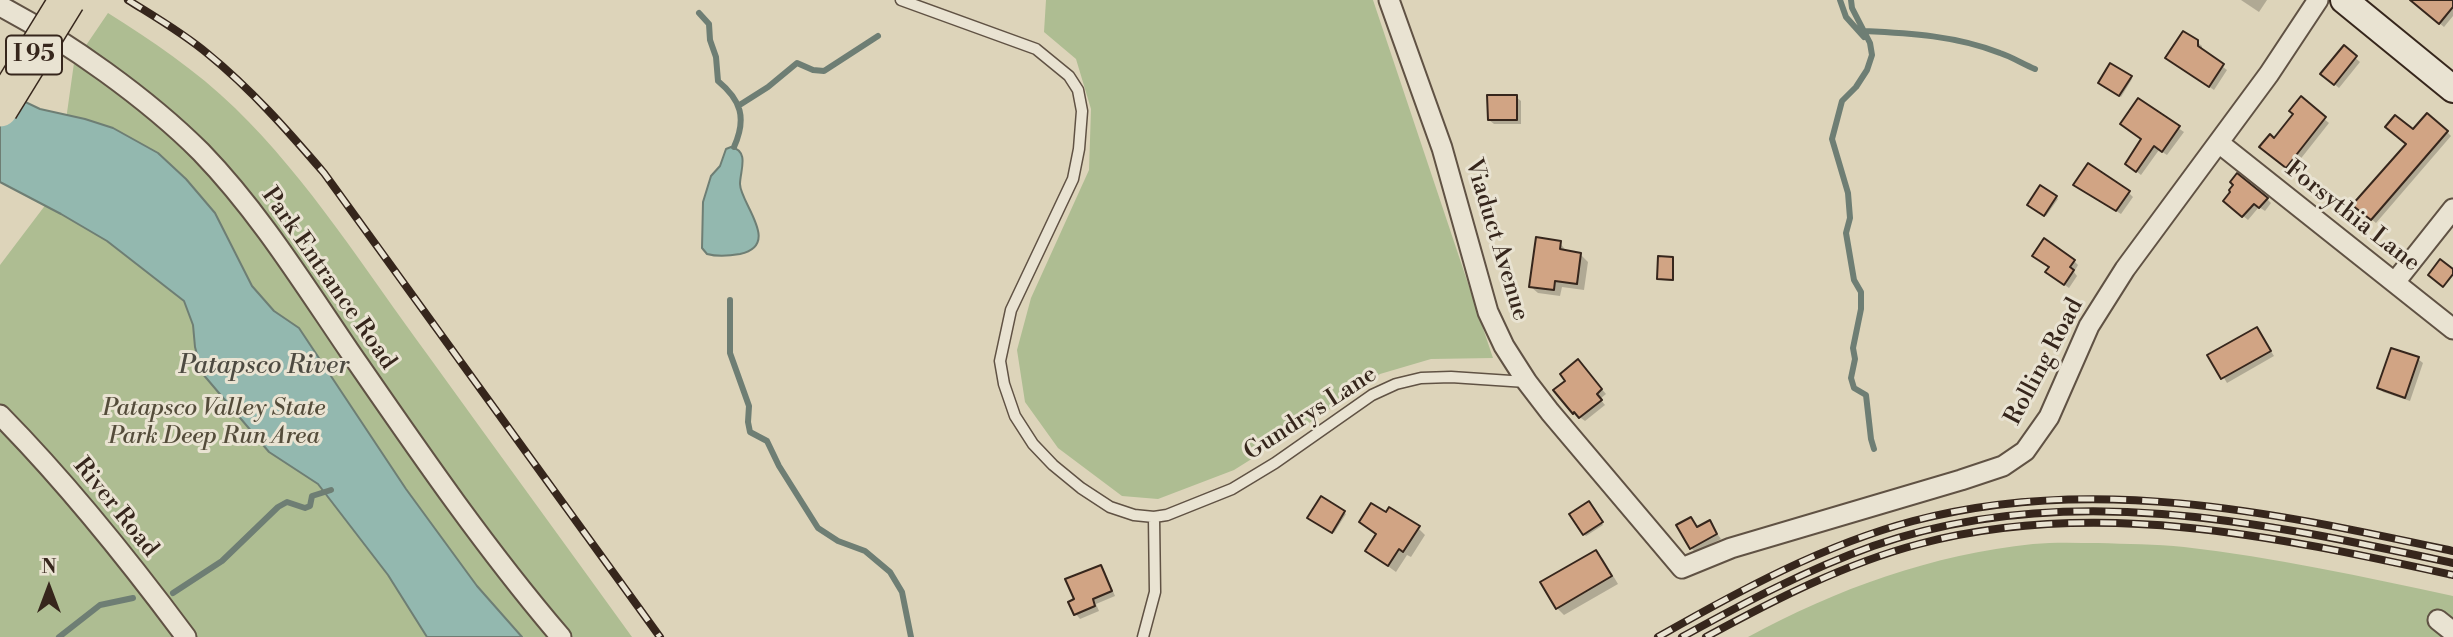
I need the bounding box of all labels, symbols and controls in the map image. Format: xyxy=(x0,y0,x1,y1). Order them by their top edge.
road number: I 95 xyxy=(6,36,62,74)
street label: Forsythia Lane xyxy=(2279,155,2425,279)
street label: Viaduct Avenue xyxy=(1458,156,1534,324)
street label: Park Entrance Road xyxy=(254,182,402,376)
street label: Rolling Road xyxy=(2000,294,2090,430)
water label: Patapsco River xyxy=(179,351,349,383)
street label: Gundrys Lane xyxy=(1239,361,1383,467)
park label: Patapsco Valley State Park Deep Run Area xyxy=(103,395,325,451)
street label: River Road xyxy=(66,453,164,563)
north arrow xyxy=(14,553,84,623)
text: N xyxy=(41,555,57,579)

